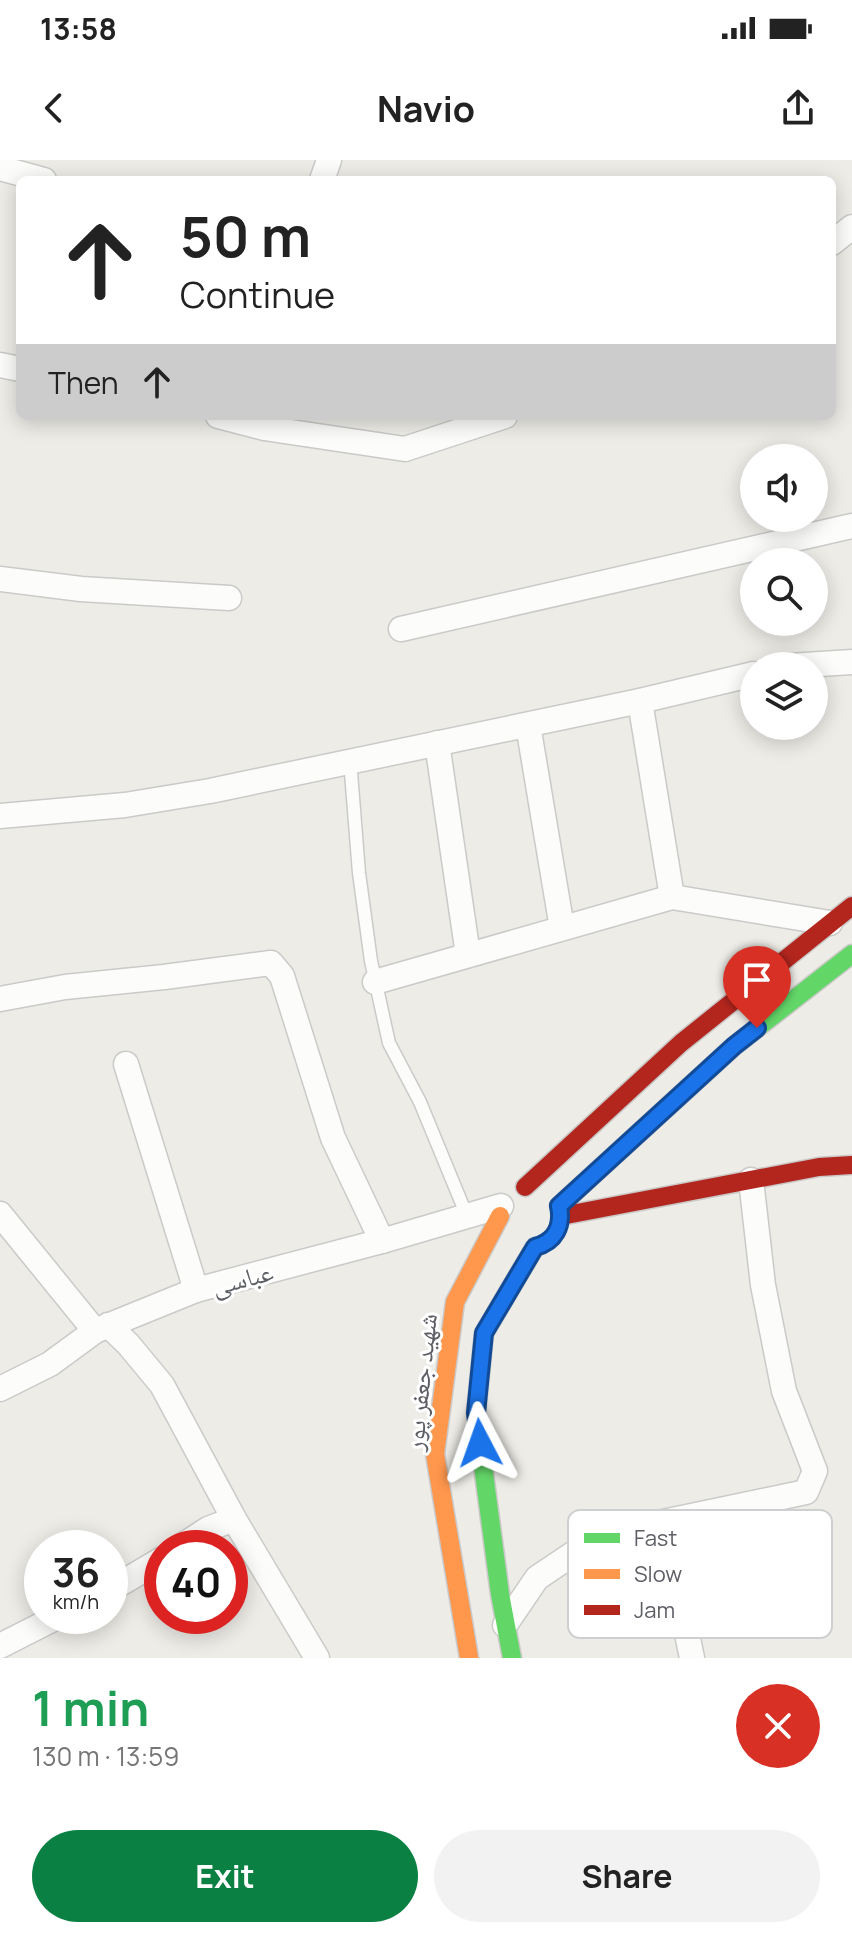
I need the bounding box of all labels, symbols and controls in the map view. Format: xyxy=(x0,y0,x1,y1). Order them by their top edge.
text: 13:58 xyxy=(40,8,117,49)
text: Navio xyxy=(377,84,475,133)
icon: back xyxy=(32,86,76,130)
icon: share xyxy=(776,86,820,130)
text: 50 m xyxy=(180,197,311,274)
icon: ahead xyxy=(48,208,152,312)
text: Continue xyxy=(180,270,335,319)
icon: ahead xyxy=(135,360,179,404)
text: Then xyxy=(48,362,119,403)
map controls xyxy=(740,444,828,740)
button: sound xyxy=(740,444,828,532)
button: search xyxy=(740,548,828,636)
button: layers xyxy=(740,652,828,740)
pin xyxy=(723,946,791,1028)
icon: arrive xyxy=(735,958,779,1002)
street label: عباسی xyxy=(207,1253,277,1303)
street label: شهید جعفر پور xyxy=(395,1311,445,1454)
position arrow xyxy=(438,1401,522,1485)
legend xyxy=(568,1510,832,1638)
text: Fast xyxy=(634,1523,677,1553)
speed limit sign: 40 xyxy=(144,1530,248,1634)
text: 36 xyxy=(52,1544,100,1599)
text: Slow xyxy=(634,1559,682,1589)
text: km/h xyxy=(53,1588,99,1615)
text: Jam xyxy=(634,1595,675,1625)
text: 1 min xyxy=(32,1675,149,1740)
button: close xyxy=(736,1684,820,1768)
text: 130 m · 13:59 xyxy=(32,1738,179,1774)
button: Exit xyxy=(32,1830,418,1922)
button: Share xyxy=(434,1830,820,1922)

